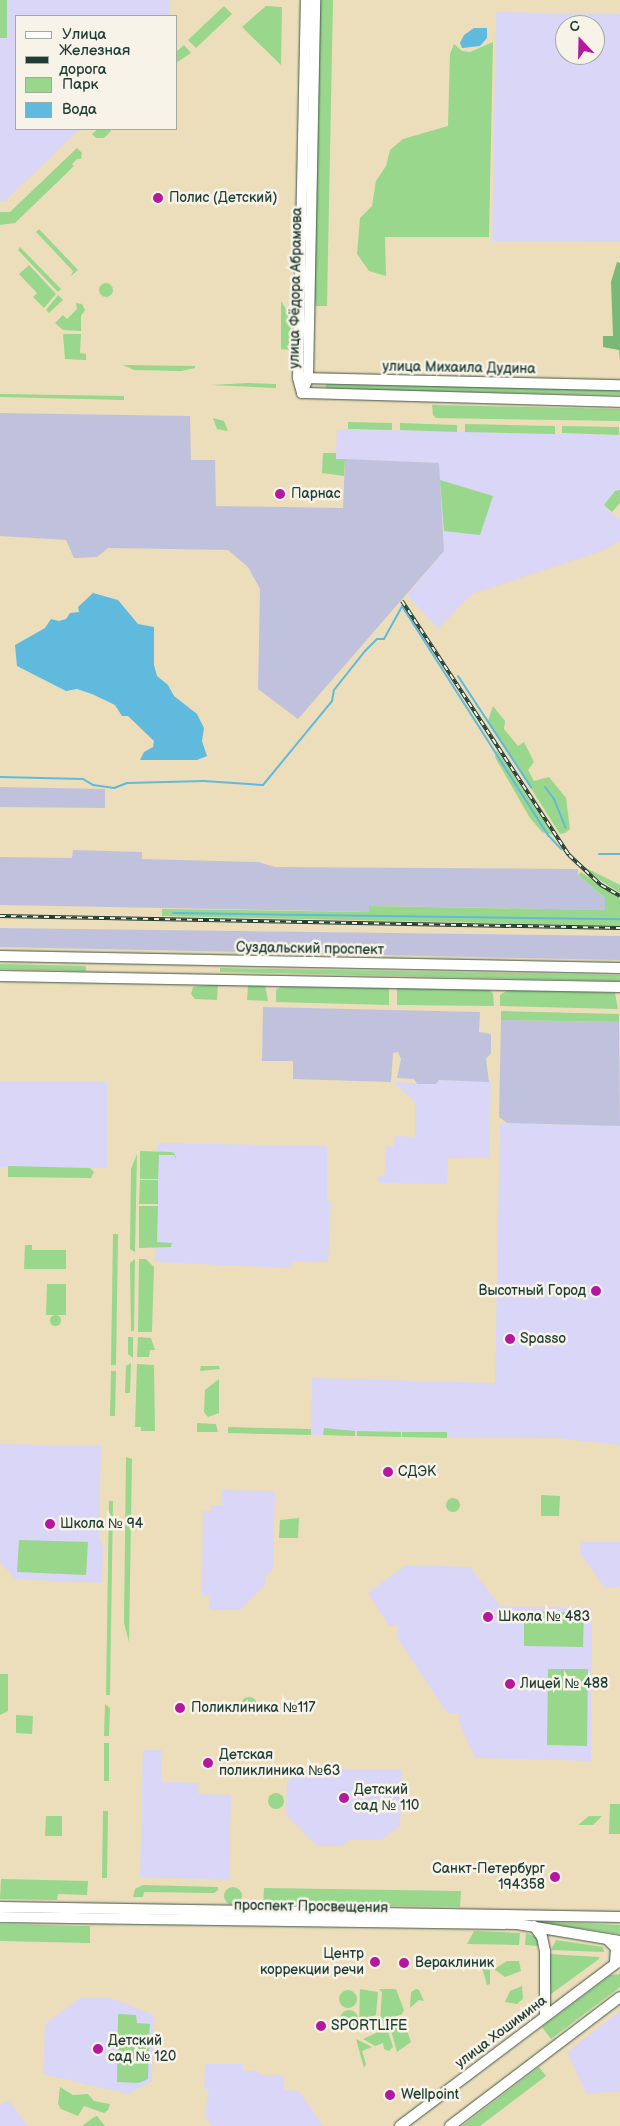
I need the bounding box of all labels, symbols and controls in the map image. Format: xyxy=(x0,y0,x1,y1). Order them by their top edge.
legend xyxy=(15,15,178,130)
north arrow xyxy=(555,15,605,65)
text: С xyxy=(567,17,582,36)
text: Улица xyxy=(62,25,106,44)
text: Железная дорога xyxy=(59,41,130,79)
text: Парк xyxy=(62,75,99,94)
text: Вода xyxy=(62,100,97,119)
place label: Полис (Детский) xyxy=(169,190,277,206)
marker: Полис (Детский) xyxy=(151,191,165,205)
street label: улица Фёдора Абрамова xyxy=(286,207,306,369)
street label: улица Михаила Дудина xyxy=(382,358,536,378)
place label: Парнас xyxy=(291,486,341,502)
marker: Парнас xyxy=(273,487,287,501)
street label: Суздальский проспект xyxy=(236,939,384,959)
place label: Высотный Город xyxy=(479,1283,586,1299)
marker: Высотный Город xyxy=(590,1285,602,1297)
place label: Spasso xyxy=(520,1331,566,1347)
marker: Spasso xyxy=(504,1333,516,1345)
place label: СДЭК xyxy=(398,1464,436,1480)
marker: СДЭК xyxy=(382,1466,394,1478)
place label: Школа № 94 xyxy=(60,1516,143,1532)
marker: Школа № 94 xyxy=(44,1518,56,1530)
place label: Школа № 483 xyxy=(498,1609,590,1625)
marker: Школа № 483 xyxy=(482,1611,494,1623)
place label: Лицей № 488 xyxy=(520,1676,608,1692)
marker: Лицей № 488 xyxy=(504,1678,516,1690)
place label: Поликлиника №117 xyxy=(191,1700,315,1716)
marker: Поликлиника №117 xyxy=(173,1701,187,1715)
place label: Детская поликлиника №63 xyxy=(219,1747,340,1780)
marker: Детская поликлиника №63 xyxy=(201,1756,215,1770)
place label: Детский сад № 110 xyxy=(354,1782,419,1814)
marker: Детский сад № 110 xyxy=(338,1792,350,1804)
place label: Санкт-Петербург 194358 xyxy=(432,1861,545,1894)
marker: Санкт-Петербург 194358 xyxy=(549,1871,561,1883)
street label: проспект Просвещения xyxy=(234,1897,388,1917)
place label: Центр коррекции речи xyxy=(260,1946,364,1978)
marker: Центр коррекции речи xyxy=(368,1955,382,1969)
place label: Вераклиник xyxy=(415,1955,494,1971)
marker: Вераклиник xyxy=(397,1956,411,1970)
street label: улица Хошимина xyxy=(452,1992,550,2072)
place label: SPORTLIFE xyxy=(331,2018,407,2034)
marker: SPORTLIFE xyxy=(315,2020,327,2032)
place label: Детский сад № 120 xyxy=(108,2033,176,2066)
marker: Детский сад № 120 xyxy=(92,2043,104,2055)
place label: Wellpoint xyxy=(401,2087,459,2103)
marker: Wellpoint xyxy=(383,2088,397,2102)

